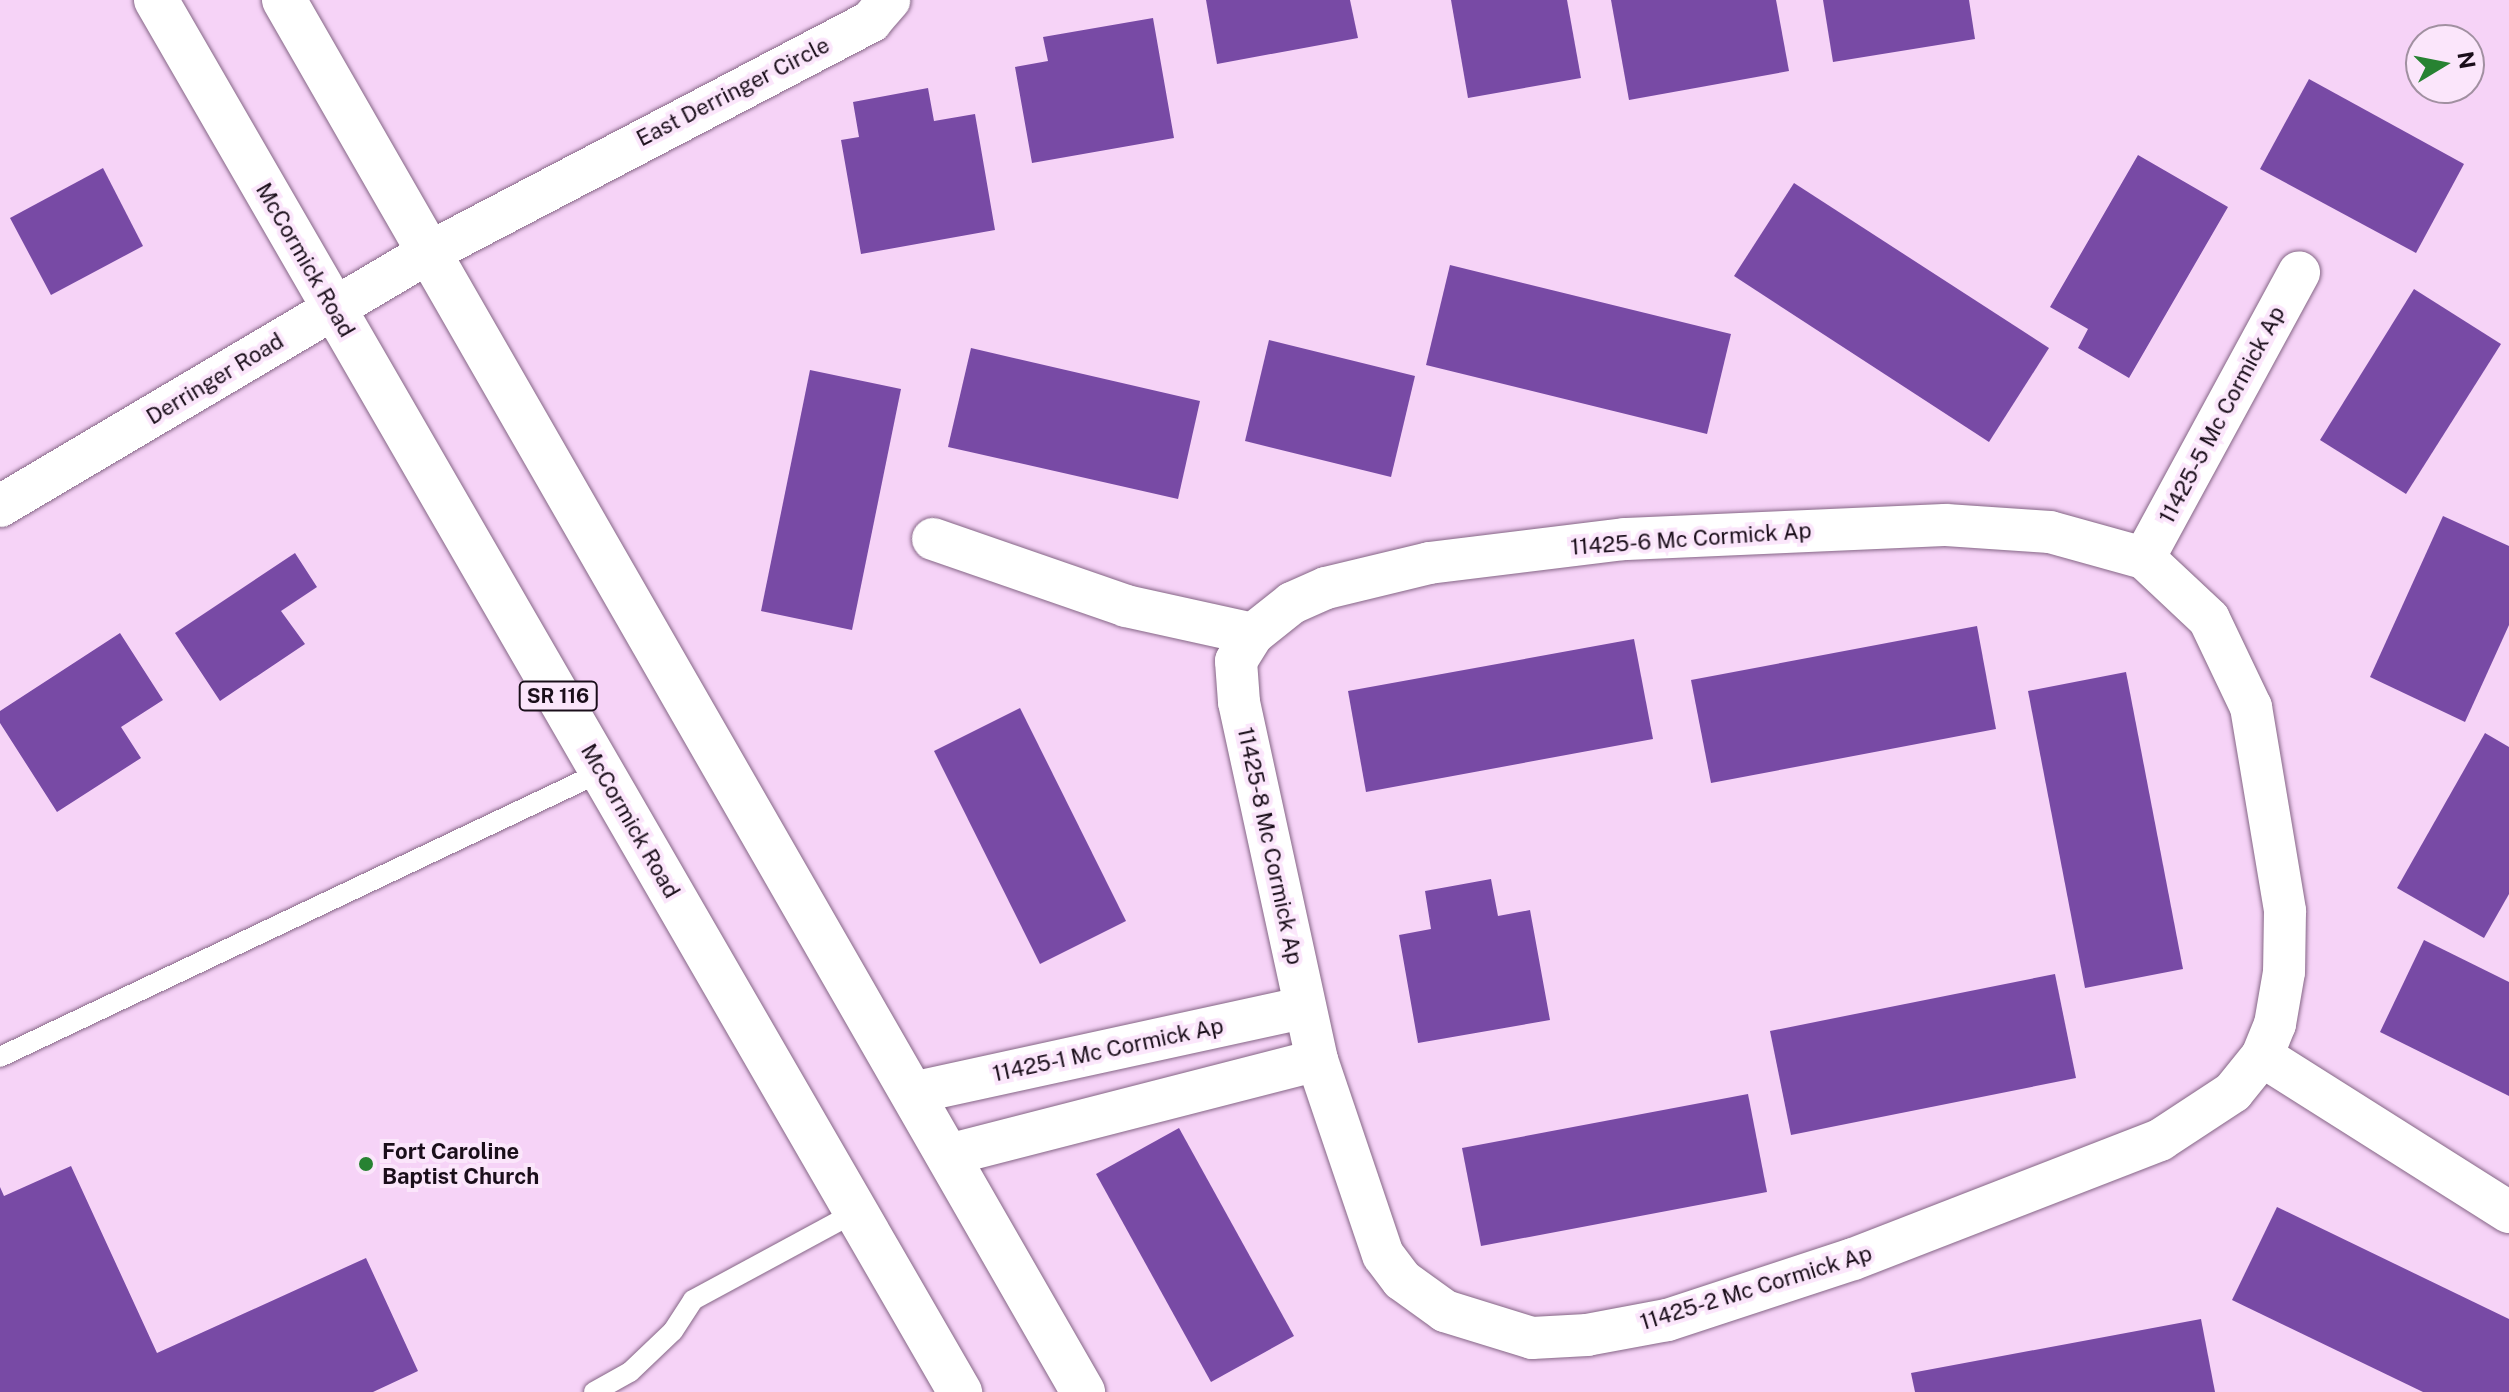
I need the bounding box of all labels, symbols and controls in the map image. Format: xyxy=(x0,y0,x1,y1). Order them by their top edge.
north arrow xyxy=(2405,24,2485,104)
street label: East Derringer Circle xyxy=(632,32,834,152)
text: N xyxy=(2452,49,2481,71)
street label: McCormick Road xyxy=(250,178,360,342)
street label: 11425-5 Mc Cormick Ap xyxy=(2153,302,2291,528)
street label: Derringer Road xyxy=(142,328,288,430)
street label: 11425-6 Mc Cormick Ap xyxy=(1569,517,1813,561)
road number: SR 116 xyxy=(518,680,598,712)
street label: 11425-8 Mc Cormick Ap xyxy=(1232,725,1308,967)
street label: McCormick Road xyxy=(575,739,685,903)
street label: 11425-1 Mc Cormick Ap xyxy=(990,1013,1226,1087)
place label: Fort Caroline Baptist Church xyxy=(382,1138,539,1190)
marker: Fort Caroline Baptist Church xyxy=(357,1155,375,1173)
street label: 11425-2 Mc Cormick Ap xyxy=(1637,1240,1875,1336)

